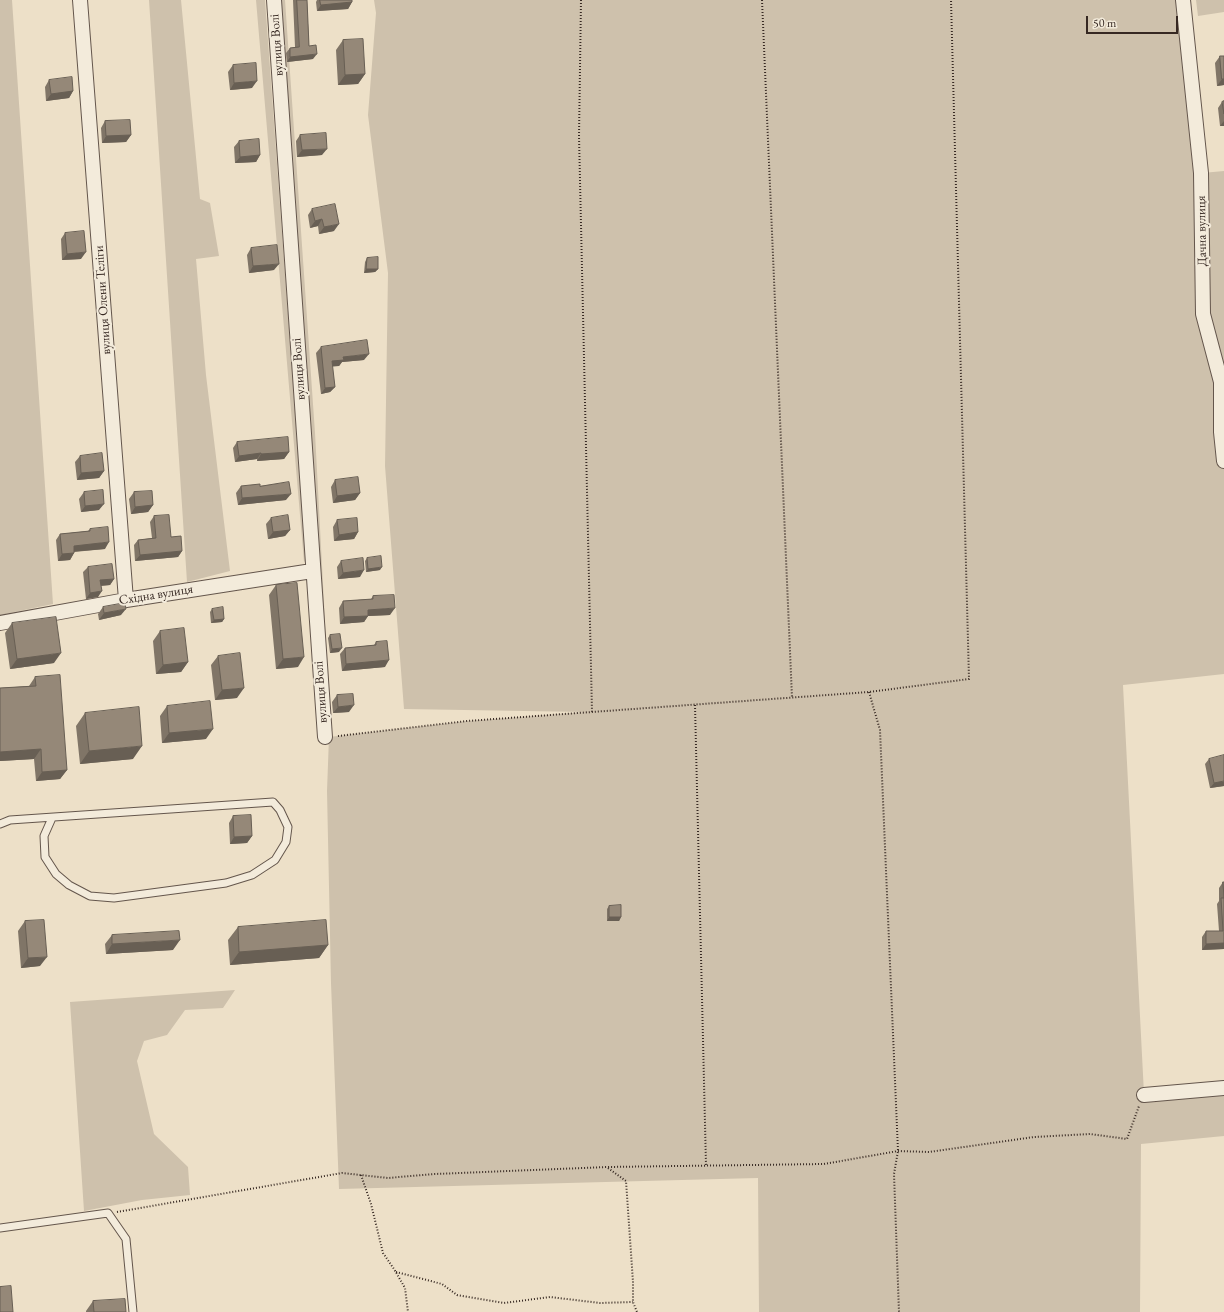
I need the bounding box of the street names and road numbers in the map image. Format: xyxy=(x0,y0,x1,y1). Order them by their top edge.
street label: вулиця Волі xyxy=(267,13,287,77)
street label: Дачна вулиця xyxy=(1194,195,1210,267)
street label: вулиця Олени Теліги xyxy=(91,245,115,355)
street label: вулиця Волі xyxy=(289,337,309,401)
street label: Східна вулиця xyxy=(118,581,194,609)
street label: вулиця Волі xyxy=(311,660,331,724)

